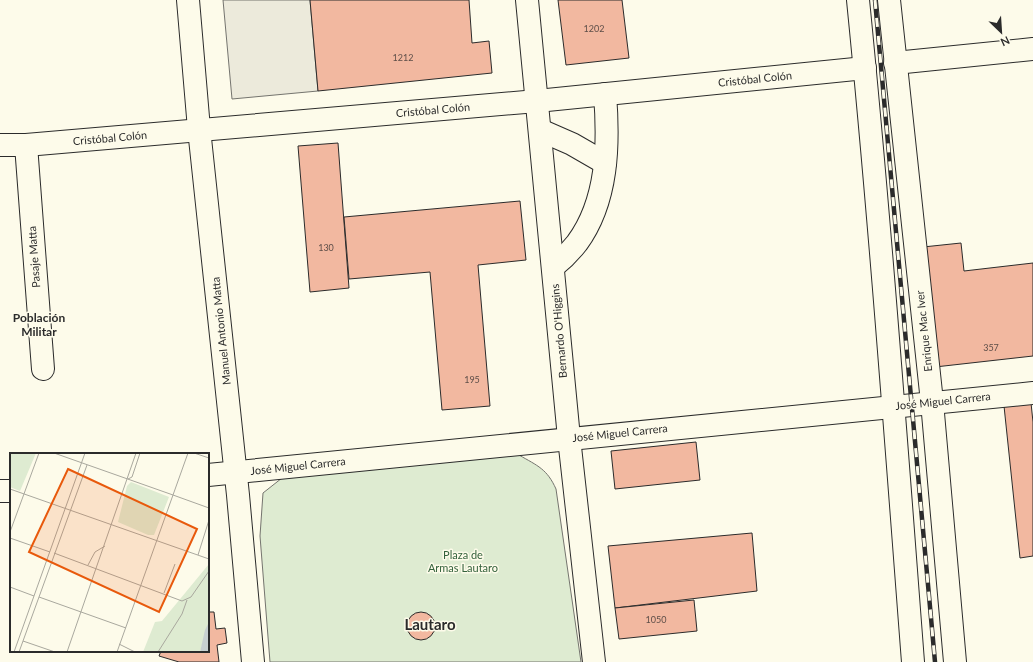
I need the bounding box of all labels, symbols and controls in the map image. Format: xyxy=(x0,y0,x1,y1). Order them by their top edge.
north arrow xyxy=(981,12,1021,52)
house number: 1202 xyxy=(584,23,604,34)
text: N xyxy=(999,34,1012,49)
house number: 1212 xyxy=(393,52,413,63)
street label: Cristóbal Colón xyxy=(717,68,793,89)
street label: Cristóbal Colón xyxy=(395,100,471,119)
street label: Cristóbal Colón xyxy=(72,128,148,147)
street label: Pasaje Matta xyxy=(25,226,42,288)
house number: 130 xyxy=(318,242,334,253)
street label: Manuel Antonio Matta xyxy=(208,276,233,386)
street label: Bernardo O'Higgins xyxy=(548,283,569,379)
street label: Enrique Mac Iver xyxy=(913,290,934,372)
district label: Población Militar xyxy=(13,310,65,339)
house number: 357 xyxy=(983,342,999,353)
house number: 195 xyxy=(464,374,480,385)
street label: José Miguel Carrera xyxy=(895,389,991,412)
street label: José Miguel Carrera xyxy=(572,421,668,444)
inset map xyxy=(10,453,209,652)
street label: José Miguel Carrera xyxy=(250,454,346,477)
park label: Plaza de Armas Lautaro xyxy=(428,548,498,574)
house number: 1050 xyxy=(646,614,666,625)
district label: Lautaro xyxy=(404,615,456,633)

